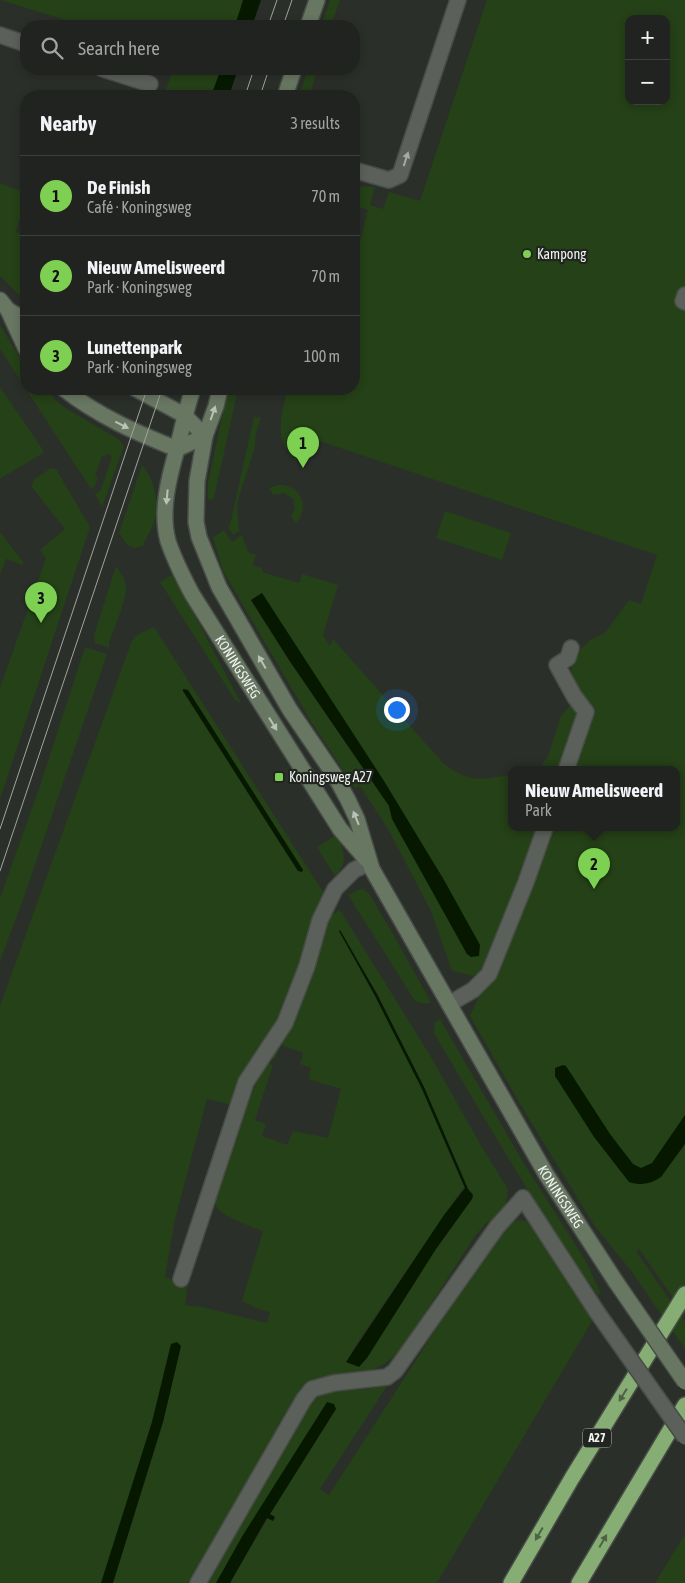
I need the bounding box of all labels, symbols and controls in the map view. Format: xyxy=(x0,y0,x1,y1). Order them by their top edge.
map controls xyxy=(625,15,670,105)
button: + xyxy=(625,15,670,60)
search box xyxy=(20,20,360,75)
icon: search xyxy=(38,34,66,62)
text: Search here xyxy=(78,37,160,59)
button: − xyxy=(625,60,670,105)
text: Nearby xyxy=(40,111,96,135)
text: 3 results xyxy=(290,114,340,132)
one-way arrow xyxy=(402,151,410,166)
text: De Finish xyxy=(87,176,150,198)
text: 1 xyxy=(52,187,60,205)
text: 70 m xyxy=(311,187,340,205)
text: Café · Koningsweg xyxy=(87,198,191,216)
place label: Kampong xyxy=(537,246,586,262)
marker: Kampong xyxy=(521,248,533,260)
text: Nieuw Amelisweerd xyxy=(87,256,225,278)
text: 2 xyxy=(52,267,60,285)
text: 70 m xyxy=(311,267,340,285)
text: Park · Koningsweg xyxy=(87,278,192,296)
text: Lunettenpark xyxy=(87,336,182,358)
text: 3 xyxy=(52,347,60,365)
text: 100 m xyxy=(304,347,340,365)
text: Park · Koningsweg xyxy=(87,358,192,376)
one-way arrow xyxy=(210,405,218,420)
one-way arrow xyxy=(114,421,129,429)
pin: 1 xyxy=(287,427,319,468)
one-way arrow xyxy=(163,489,171,505)
pin: 3 xyxy=(25,582,57,623)
street label: KONINGSWEG xyxy=(212,632,264,701)
one-way arrow xyxy=(257,655,266,668)
your location xyxy=(384,697,410,723)
one-way arrow xyxy=(268,718,278,731)
popup xyxy=(508,766,680,831)
place label: Koningsweg A27 xyxy=(289,769,372,785)
marker: Koningsweg A27 xyxy=(273,771,285,783)
text: Nieuw Amelisweerd xyxy=(525,779,663,801)
text: Park xyxy=(525,801,552,819)
one-way arrow xyxy=(352,810,360,825)
pin: 2 xyxy=(578,848,610,889)
street label: KONINGSWEG xyxy=(535,1163,587,1231)
one-way arrow xyxy=(618,1388,627,1401)
road number: A27 xyxy=(583,1429,611,1448)
one-way arrow xyxy=(535,1528,544,1541)
one-way arrow xyxy=(599,1534,608,1547)

